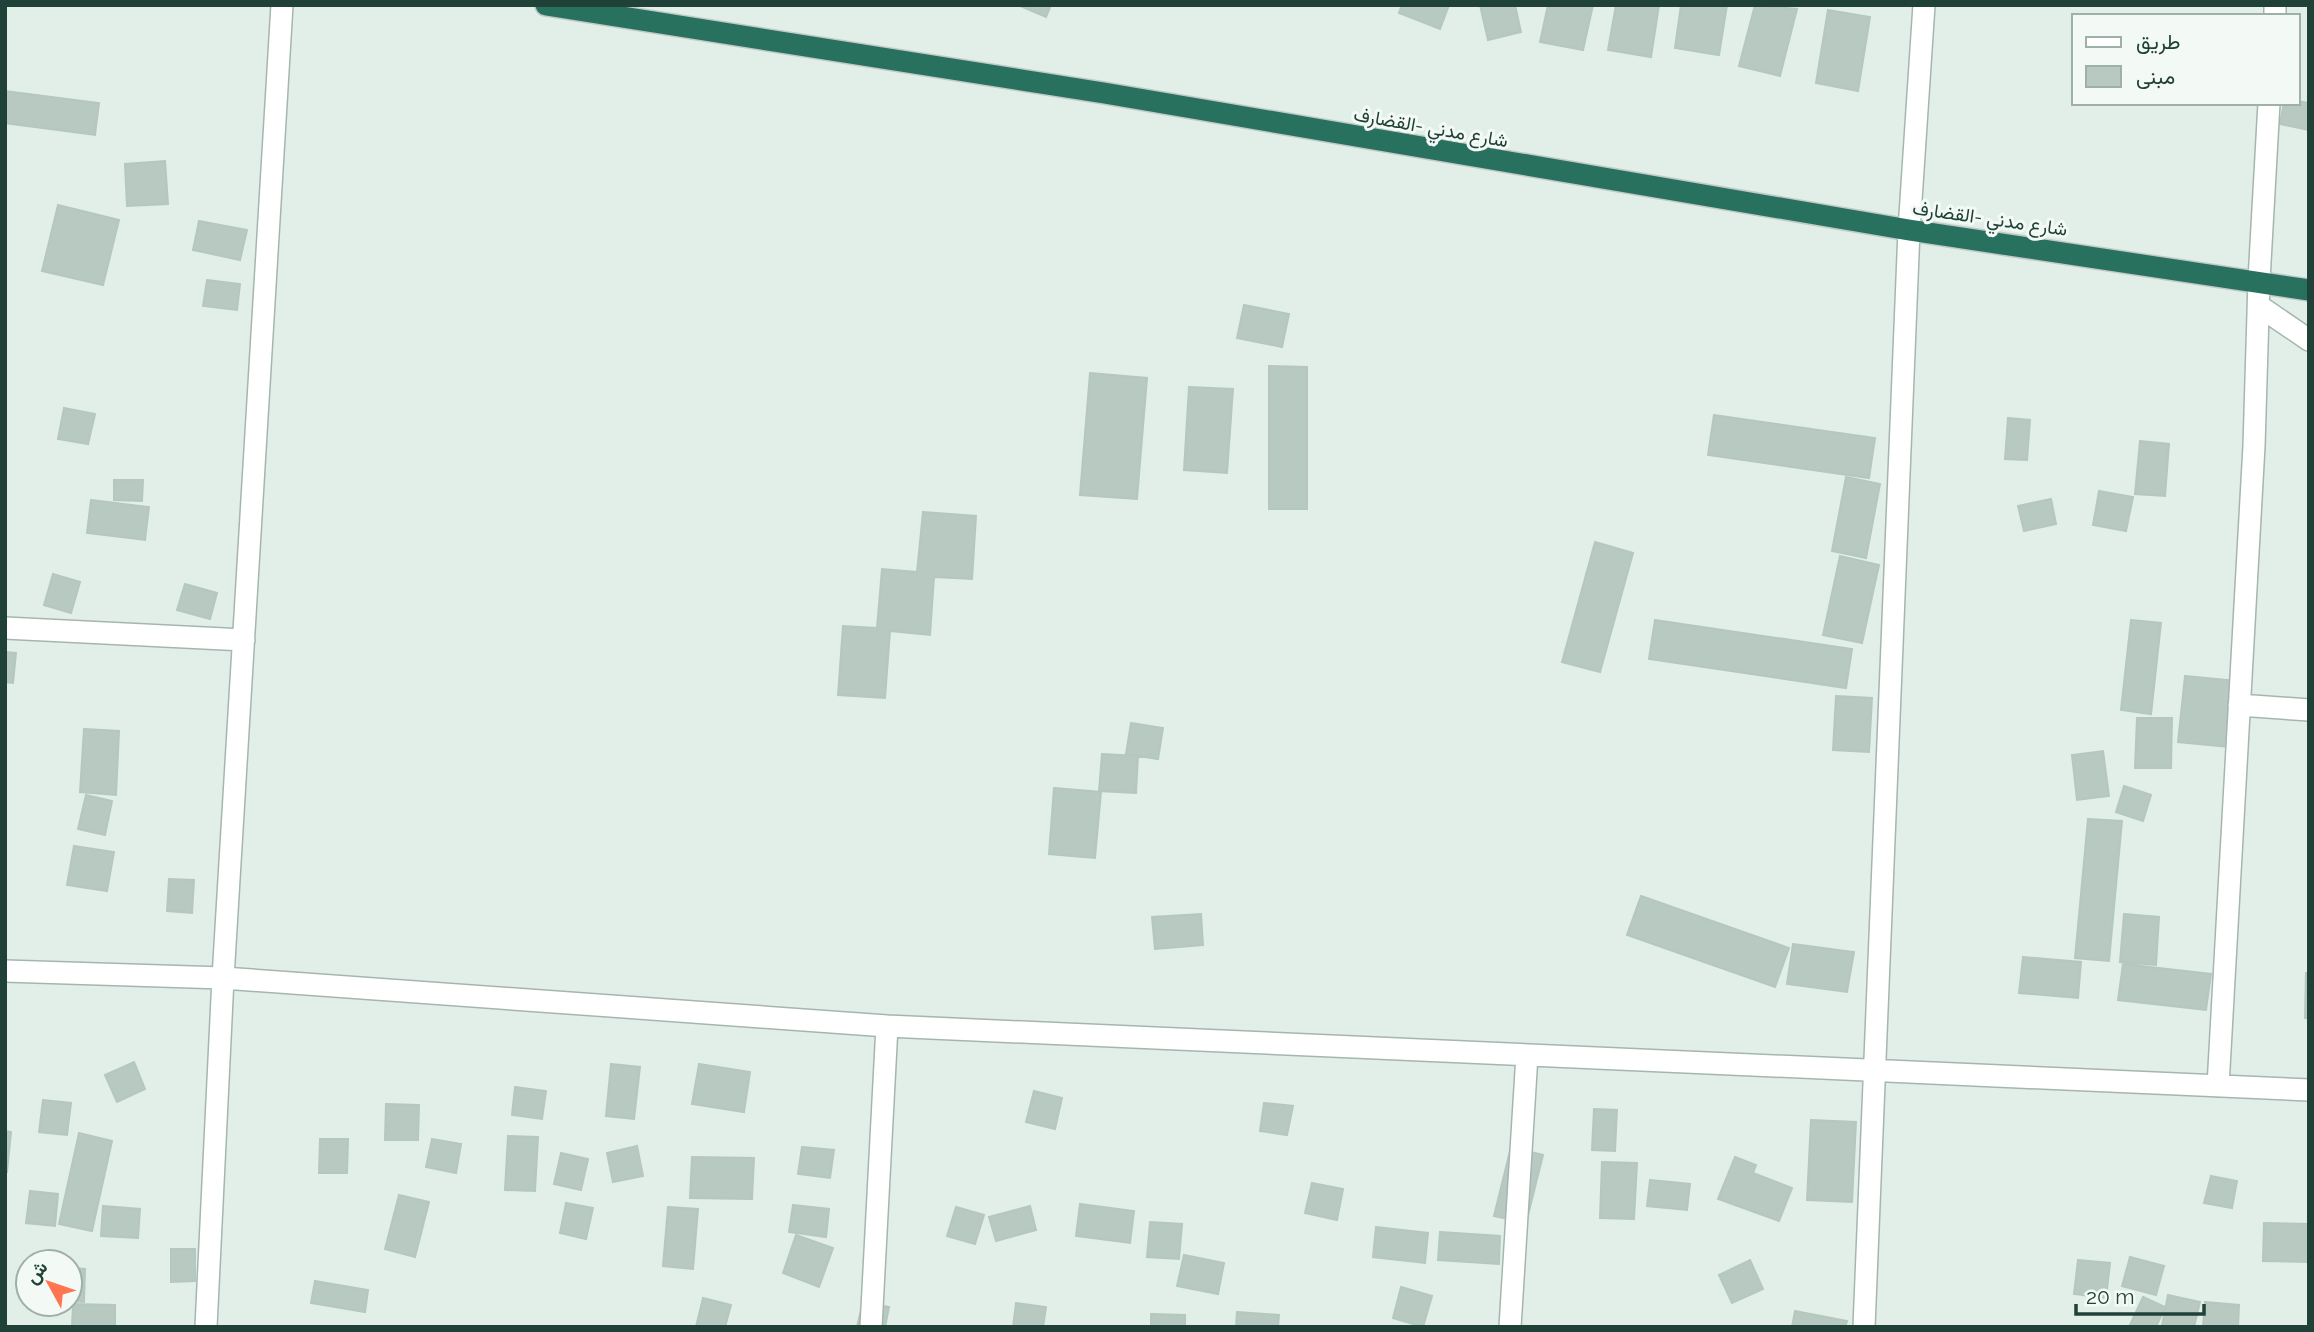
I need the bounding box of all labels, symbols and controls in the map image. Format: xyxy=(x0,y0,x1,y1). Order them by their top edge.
legend xyxy=(2072,14,2300,105)
text: طريق xyxy=(2136,29,2181,55)
text: مبنى xyxy=(2136,64,2175,89)
street label: شارع مدني -القضارف xyxy=(1351,103,1510,156)
street label: شارع مدني -القضارف xyxy=(1910,196,2069,245)
north arrow xyxy=(14,1248,84,1318)
text: ش xyxy=(20,1256,53,1289)
scale bar xyxy=(2076,1272,2204,1316)
text: 20 m xyxy=(2086,1284,2134,1309)

